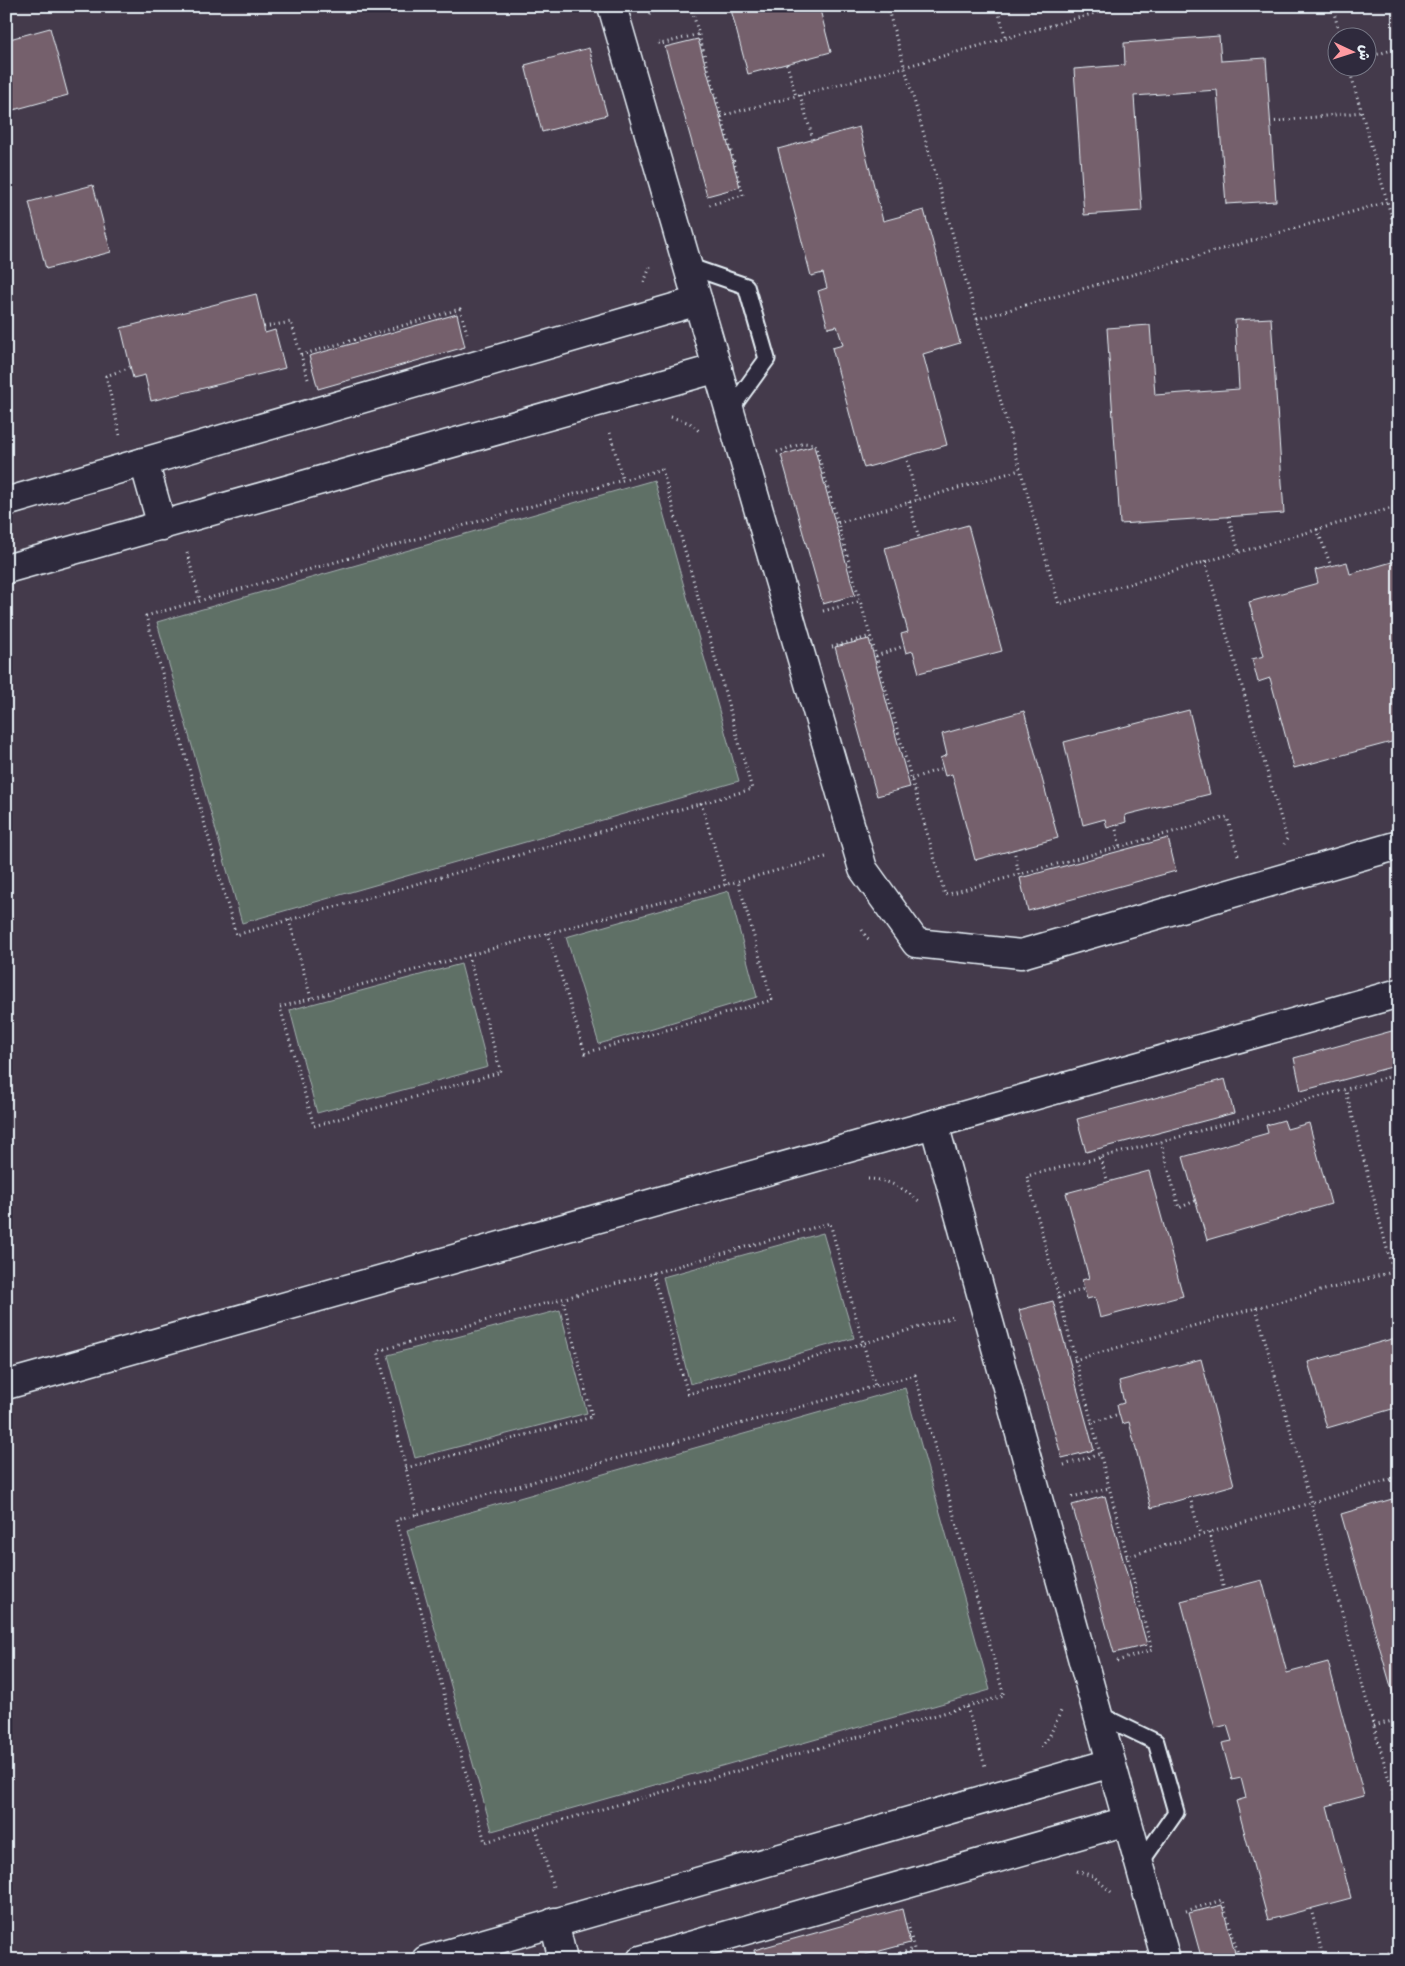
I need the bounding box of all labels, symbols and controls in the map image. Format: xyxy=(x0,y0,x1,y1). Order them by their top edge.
north arrow xyxy=(1328,28,1378,78)
text: ش xyxy=(1355,45,1375,61)

